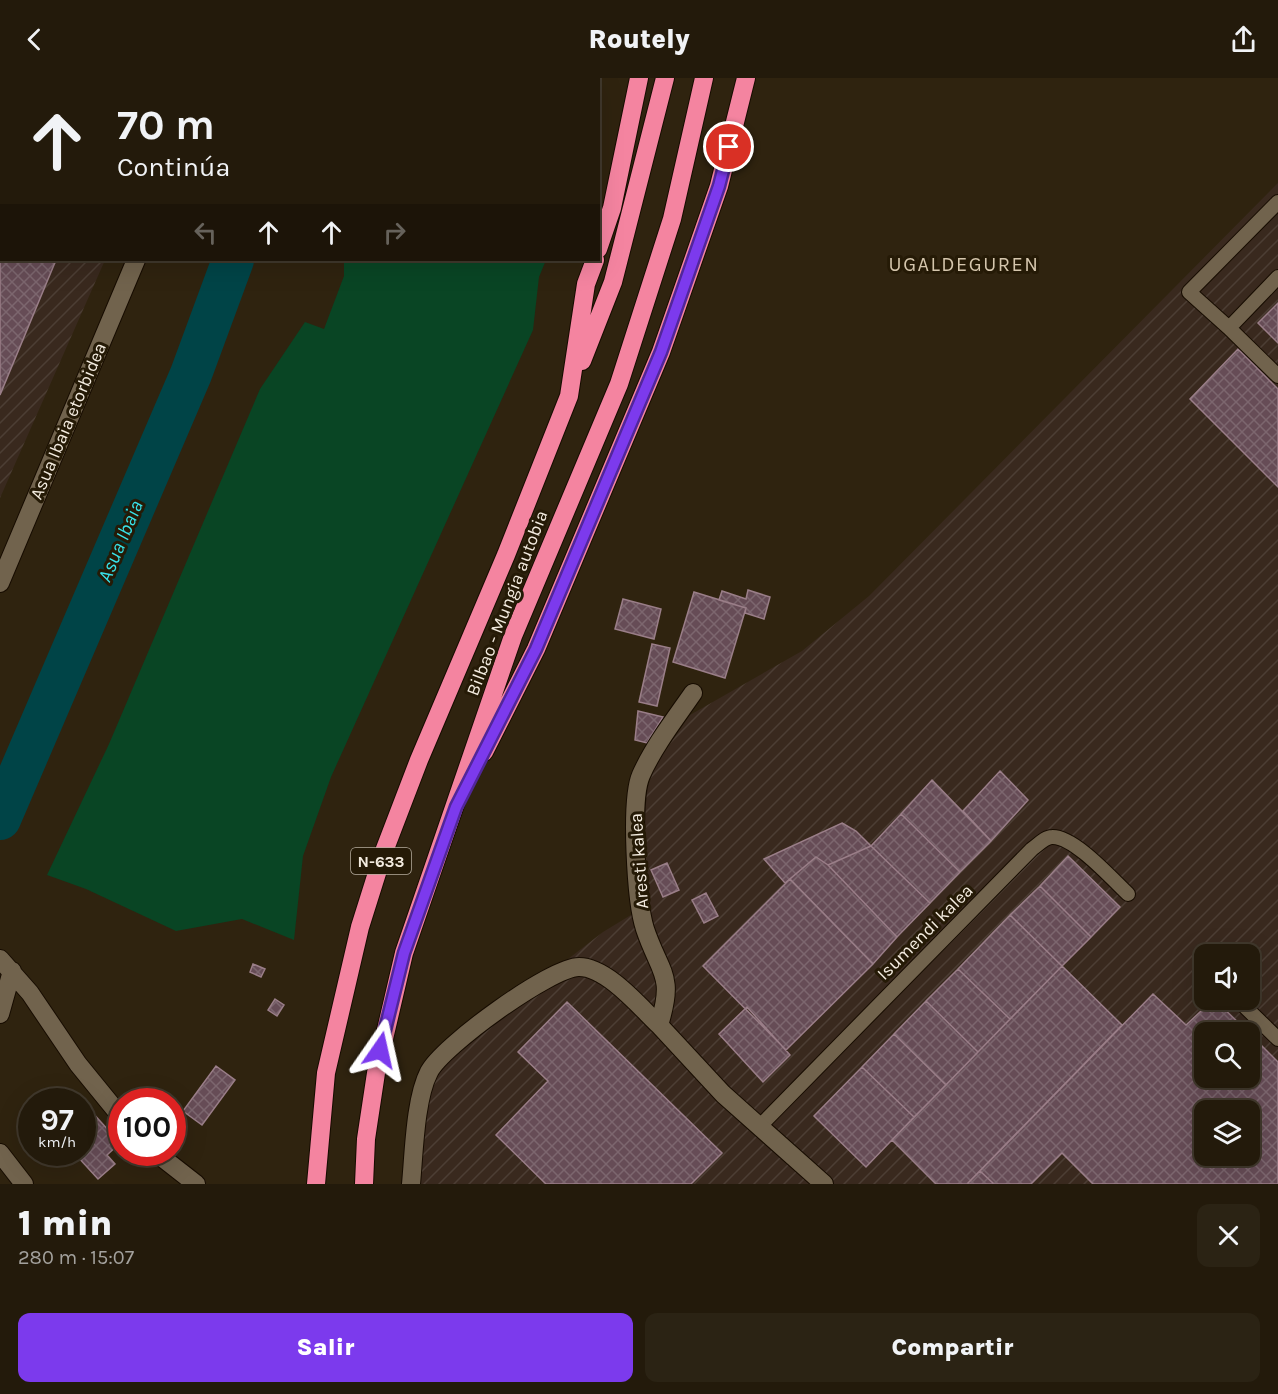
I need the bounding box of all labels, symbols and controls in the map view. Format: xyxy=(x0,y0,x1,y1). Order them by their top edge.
icon: back xyxy=(18,23,51,56)
text: Routely xyxy=(588,23,690,55)
icon: share xyxy=(1227,23,1260,56)
text: 70 m xyxy=(117,100,215,150)
icon: ahead xyxy=(18,102,96,180)
pin xyxy=(703,121,754,172)
icon: arrive xyxy=(712,130,745,163)
text: Continúa xyxy=(117,151,230,183)
icon: left xyxy=(189,216,222,249)
icon: ahead xyxy=(252,216,285,249)
icon: ahead xyxy=(315,216,348,249)
icon: right xyxy=(378,216,411,249)
district label: UGALDEGUREN xyxy=(889,253,1039,276)
street label: Asua Ibaia etorbidea xyxy=(25,339,111,503)
water label: Asua Ibaia xyxy=(93,497,148,585)
street label: Bilbao - Mungia autobia xyxy=(461,507,553,699)
street label: Aresti kalea xyxy=(625,812,653,910)
road number: N-633 xyxy=(351,848,411,874)
street label: Isumendi kalea xyxy=(872,879,978,985)
map controls xyxy=(1194,944,1260,1166)
button: sound xyxy=(1194,944,1260,1010)
position arrow xyxy=(348,1018,412,1082)
button: search xyxy=(1194,1022,1260,1088)
speed limit sign: 100 xyxy=(108,1088,186,1166)
button: layers xyxy=(1194,1100,1260,1166)
text: 97 xyxy=(40,1102,74,1138)
text: km/h xyxy=(38,1133,76,1151)
text: 1 min xyxy=(18,1202,112,1244)
button: close xyxy=(1197,1204,1260,1267)
text: 280 m · 15:07 xyxy=(18,1246,134,1269)
button: Salir xyxy=(18,1313,633,1382)
button: Compartir xyxy=(645,1313,1260,1382)

